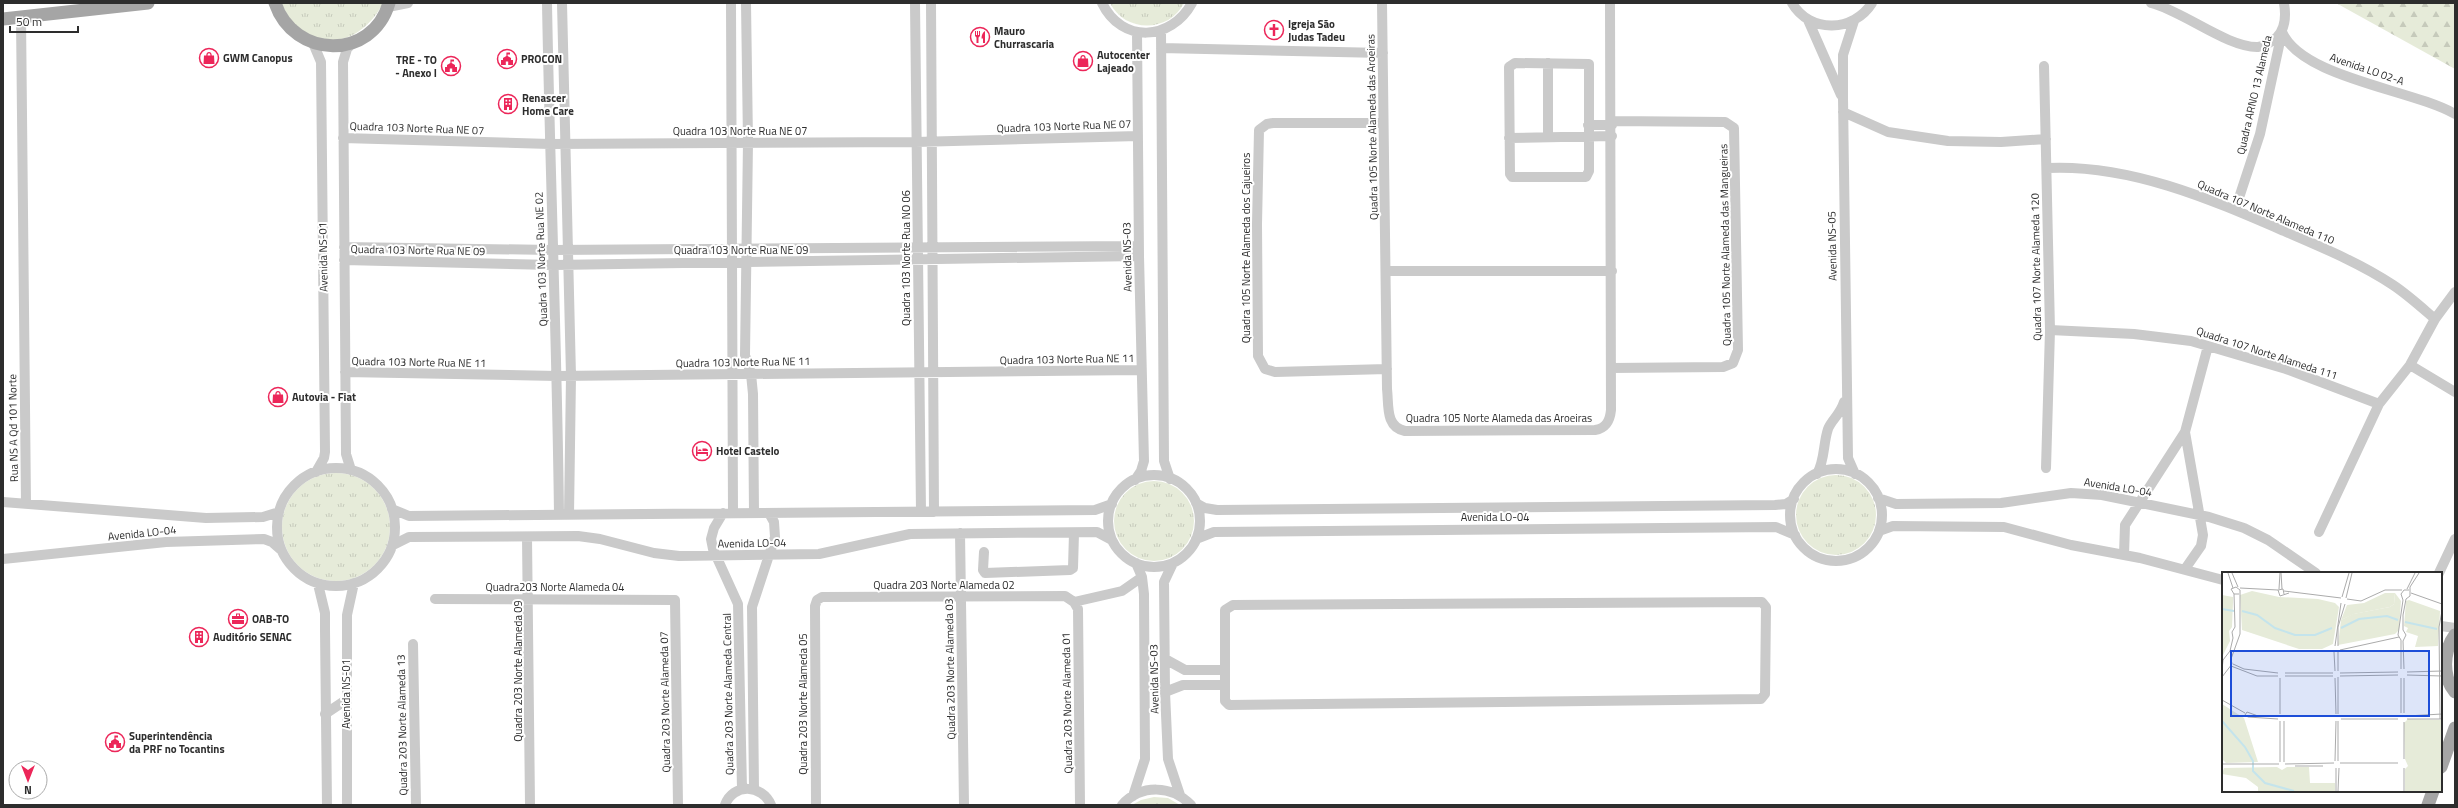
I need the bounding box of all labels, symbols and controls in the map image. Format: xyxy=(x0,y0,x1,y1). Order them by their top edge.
scale bar xyxy=(10,8,78,34)
text: 50 m xyxy=(16,12,42,31)
place label: Igreja São Judas Tadeu xyxy=(1288,16,1345,45)
church icon: Igreja São Judas Tadeu xyxy=(1263,19,1285,41)
place label: Mauro Churrascaria xyxy=(994,23,1055,52)
restaurant icon: Mauro Churrascaria xyxy=(969,26,991,48)
street label: Quadra ARNO 13 Alameda xyxy=(2232,33,2276,156)
street label: Quadra 105 Norte Alameda das Aroeiras xyxy=(1362,34,1382,220)
shop icon: GWM Canopus xyxy=(198,47,220,69)
place label: Autocenter Lajeado xyxy=(1097,47,1150,76)
public building icon: PROCON xyxy=(496,48,518,70)
street label: Avenida LO 02-A xyxy=(2328,49,2407,89)
place label: GWM Canopus xyxy=(223,50,293,66)
shop icon: Autocenter Lajeado xyxy=(1072,50,1094,72)
place label: PROCON xyxy=(521,51,562,67)
place label: TRE - TO - Anexo I xyxy=(395,52,437,81)
public building icon: TRE - TO - Anexo I xyxy=(440,55,462,77)
place label: Renascer Home Care xyxy=(522,90,574,119)
building icon: Renascer Home Care xyxy=(497,93,519,115)
street label: Quadra 103 Norte Rua NE 07 xyxy=(996,116,1132,136)
street label: Quadra 103 Norte Rua NE 07 xyxy=(349,118,485,138)
street label: Quadra 103 Norte Rua NE 07 xyxy=(673,123,807,139)
street label: Quadra 105 Norte Alameda das Mangueiras xyxy=(1715,144,1735,346)
street label: Quadra 105 Norte Alameda dos Cajueiros xyxy=(1238,153,1254,343)
street label: Quadra 107 Norte Alameda 110 xyxy=(2195,176,2337,248)
street label: Quadra 103 Norte Rua NO 06 xyxy=(898,190,914,326)
street label: Quadra 103 Norte Rua NE 02 xyxy=(531,191,551,327)
street label: Quadra 107 Norte Alameda 120 xyxy=(2027,193,2045,341)
street label: Avenida NS-05 xyxy=(1823,211,1841,281)
street label: Avenida NS-01 xyxy=(314,222,332,292)
street label: Avenida NS-03 xyxy=(1118,222,1136,292)
street label: Quadra 103 Norte Rua NE 09 xyxy=(351,241,485,259)
street label: Quadra 103 Norte Rua NE 09 xyxy=(674,242,808,258)
street label: Quadra 107 Norte Alameda 111 xyxy=(2194,323,2340,383)
street label: Quadra 103 Norte Rua NE 11 xyxy=(1000,350,1134,368)
street label: Quadra 103 Norte Rua NE 11 xyxy=(352,353,486,371)
street label: Quadra 103 Norte Rua NE 11 xyxy=(676,353,810,371)
street label: Rua NS A Qd 101 Norte xyxy=(4,373,22,482)
shop icon: Autovia - Fiat xyxy=(267,386,289,408)
place label: Autovia - Fiat xyxy=(292,389,356,405)
street label: Quadra 105 Norte Alameda das Aroeiras xyxy=(1406,410,1592,426)
hotel icon: Hotel Castelo xyxy=(691,440,713,462)
place label: Hotel Castelo xyxy=(716,443,780,459)
street label: Avenida LO-04 xyxy=(2083,474,2153,500)
street label: Avenida LO-04 xyxy=(1461,509,1529,525)
street label: Avenida LO-04 xyxy=(107,521,177,545)
street label: Avenida LO-04 xyxy=(718,534,786,552)
inset map xyxy=(2222,572,2442,792)
street label: Quadra 203 Norte Alameda 02 xyxy=(873,577,1015,593)
street label: Quadra203 Norte Alameda 04 xyxy=(486,579,624,595)
street label: Quadra 203 Norte Alameda 03 xyxy=(941,598,959,740)
street label: Quadra 203 Norte Alameda 09 xyxy=(510,600,526,742)
office icon: OAB-TO xyxy=(227,608,249,630)
place label: OAB-TO xyxy=(252,611,289,627)
street label: Quadra 203 Norte Alameda Central xyxy=(719,613,737,775)
building icon: Auditório SENAC xyxy=(188,626,210,648)
place label: Auditório SENAC xyxy=(213,629,292,645)
street label: Quadra 203 Norte Alameda 07 xyxy=(656,631,674,773)
street label: Quadra 203 Norte Alameda 01 xyxy=(1058,632,1076,774)
street label: Quadra 203 Norte Alameda 05 xyxy=(795,633,811,775)
street label: Avenida NS-03 xyxy=(1145,644,1163,714)
street label: Quadra 203 Norte Alameda 13 xyxy=(393,654,411,796)
street label: Avenida NS-01 xyxy=(338,659,354,729)
place label: Superintendência da PRF no Tocantins xyxy=(129,728,225,757)
public building icon: Superintendência da PRF no Tocantins xyxy=(104,731,126,753)
north arrow xyxy=(8,760,48,800)
text: N xyxy=(24,782,32,798)

